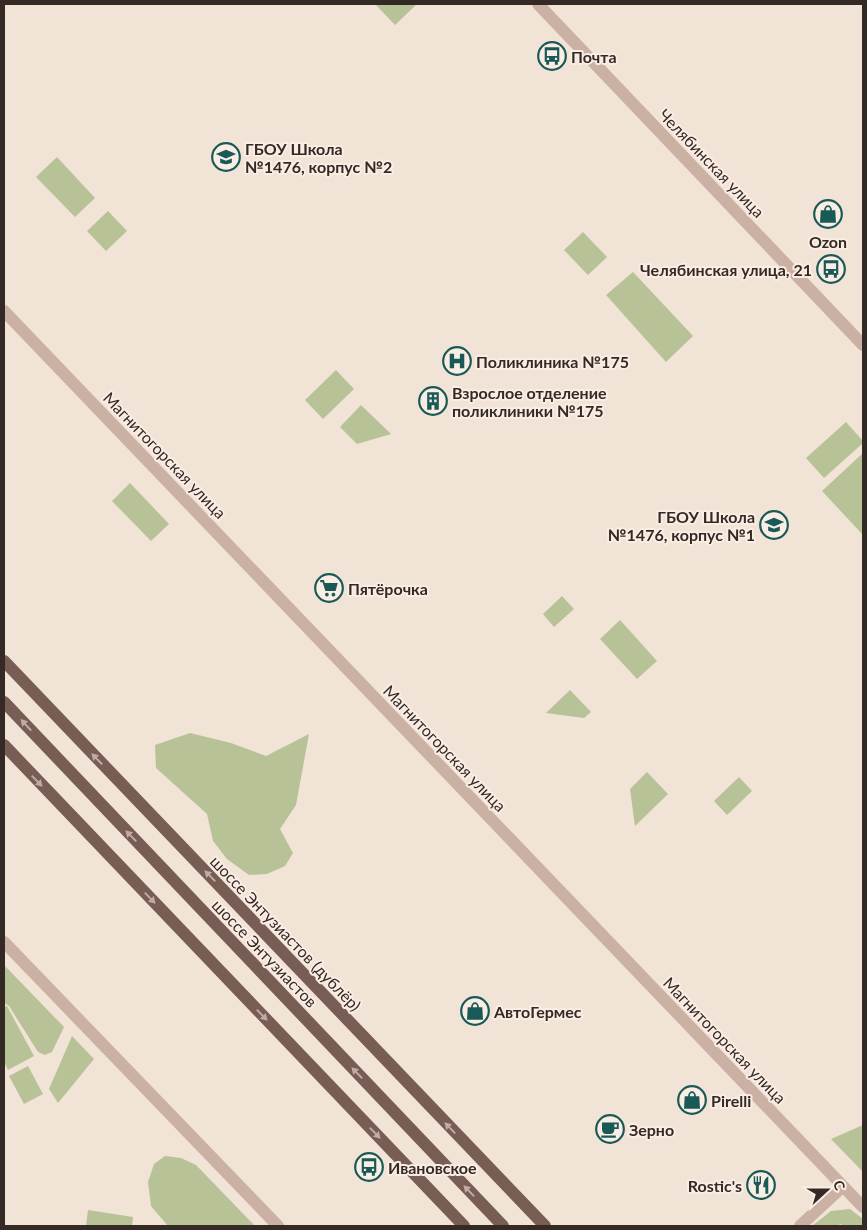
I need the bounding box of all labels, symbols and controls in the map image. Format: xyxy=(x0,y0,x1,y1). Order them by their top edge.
bus stop icon: Почта xyxy=(537,41,567,71)
place label: Почта xyxy=(571,47,617,66)
street label: Челябинская улица xyxy=(655,105,769,221)
place label: ГБОУ Школа №1476, корпус №2 xyxy=(245,139,392,176)
school or university icon: ГБОУ Школа №1476, корпус №2 xyxy=(211,142,241,172)
shop icon: Ozon xyxy=(813,199,843,229)
place label: Ozon xyxy=(809,232,847,251)
bus stop icon: Челябинская улица, 21 xyxy=(816,254,846,284)
place label: Челябинская улица, 21 xyxy=(640,260,812,279)
hospital icon: Поликлиника №175 xyxy=(442,346,472,376)
place label: Поликлиника №175 xyxy=(476,352,629,371)
place label: Взрослое отделение поликлиники №175 xyxy=(452,383,607,420)
building icon: Взрослое отделение поликлиники №175 xyxy=(418,386,448,416)
street label: Магнитогорская улица xyxy=(100,388,230,522)
place label: ГБОУ Школа №1476, корпус №1 xyxy=(608,507,755,544)
school or university icon: ГБОУ Школа №1476, корпус №1 xyxy=(759,510,789,540)
supermarket icon: Пятёрочка xyxy=(314,573,344,603)
place label: Пятёрочка xyxy=(348,579,428,598)
street label: Магнитогорская улица xyxy=(380,681,510,815)
one-way arrow xyxy=(20,720,32,732)
one-way arrow xyxy=(91,753,103,765)
one-way arrow xyxy=(31,774,43,786)
one-way arrow xyxy=(125,830,137,842)
street label: шоссе Энтузиастов (дублёр) xyxy=(207,851,365,1015)
one-way arrow xyxy=(204,870,216,882)
one-way arrow xyxy=(144,892,156,904)
street label: шоссе Энтузиастов xyxy=(209,895,321,1011)
street label: Магнитогорская улица xyxy=(660,973,790,1107)
shop icon: АвтоГермес xyxy=(460,996,490,1026)
place label: АвтоГермес xyxy=(493,1002,582,1021)
one-way arrow xyxy=(256,1009,268,1021)
one-way arrow xyxy=(351,1068,363,1080)
shop icon: Pirelli xyxy=(677,1085,707,1115)
place label: Pirelli xyxy=(711,1091,751,1110)
cafe icon: Зерно xyxy=(595,1114,625,1144)
place label: Зерно xyxy=(629,1120,674,1139)
one-way arrow xyxy=(444,1123,456,1135)
one-way arrow xyxy=(369,1126,381,1138)
bus stop icon: Ивановское xyxy=(354,1152,384,1182)
place label: Ивановское xyxy=(388,1158,477,1177)
north arrow xyxy=(802,1165,852,1215)
restaurant icon: Rostic's xyxy=(746,1170,776,1200)
place label: Rostic's xyxy=(688,1176,742,1195)
text: С xyxy=(830,1178,849,1193)
one-way arrow xyxy=(464,1185,476,1197)

